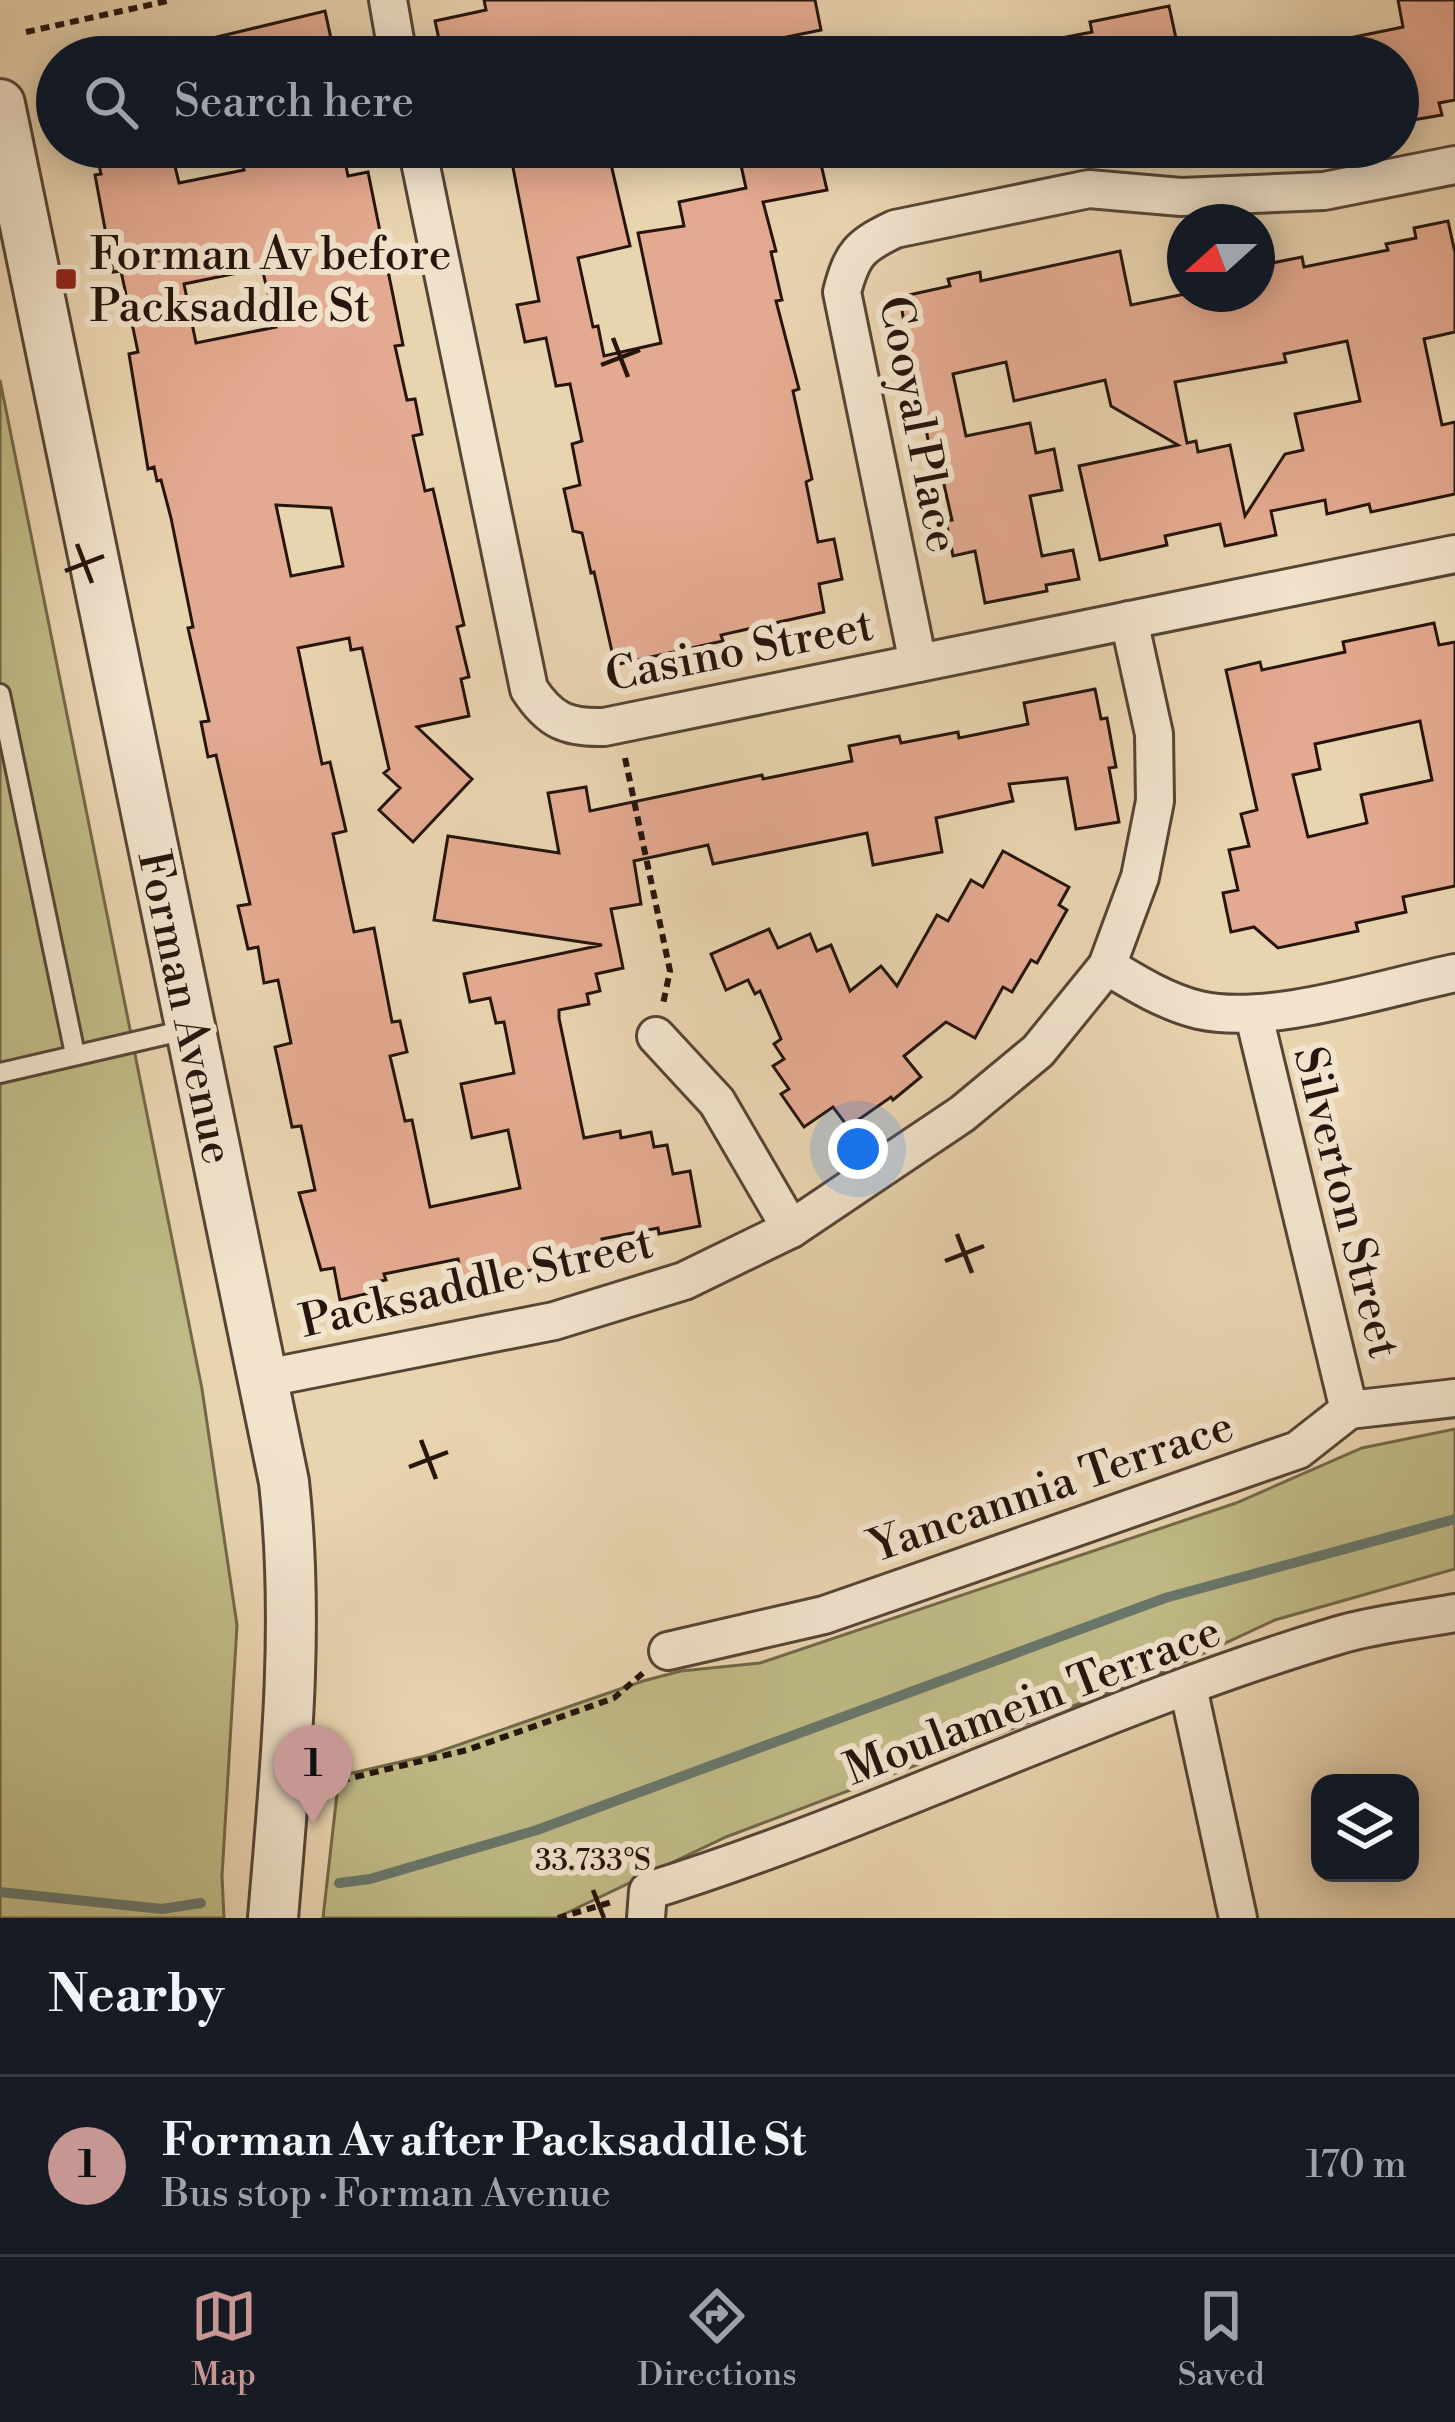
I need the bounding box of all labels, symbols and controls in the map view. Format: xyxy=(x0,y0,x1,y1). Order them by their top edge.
search box xyxy=(36,36,1419,168)
icon: search xyxy=(78,69,144,135)
text: Search here xyxy=(174,74,414,131)
north arrow xyxy=(1167,204,1275,312)
place label: Forman Av before Packsaddle St xyxy=(90,227,452,336)
marker: Forman Av before Packsaddle St xyxy=(53,266,79,292)
street label: Cooyal Place xyxy=(865,291,970,558)
street label: Casino Street xyxy=(601,598,878,705)
street label: Forman Avenue xyxy=(124,846,246,1169)
street label: Silverton Street xyxy=(1279,1041,1412,1364)
your location xyxy=(828,1119,888,1179)
street label: Packsaddle Street xyxy=(295,1215,659,1352)
street label: Yancannia Terrace xyxy=(861,1398,1241,1577)
street label: Moulamein Terrace xyxy=(837,1603,1229,1799)
pin: 1 xyxy=(274,1725,352,1824)
map controls xyxy=(1311,1774,1419,1882)
button: layers xyxy=(1311,1774,1419,1882)
text: 33.733°S xyxy=(535,1842,651,1880)
text: Nearby xyxy=(48,1964,224,2028)
text: Forman Av after Packsaddle St xyxy=(162,2113,806,2170)
text: 1 xyxy=(78,2141,96,2190)
text: 170 m xyxy=(1305,2141,1407,2190)
text: Bus stop · Forman Avenue xyxy=(162,2170,611,2219)
tab: Map xyxy=(191,2283,257,2396)
tab: Directions xyxy=(638,2283,797,2396)
tab: Saved xyxy=(1178,2283,1264,2396)

